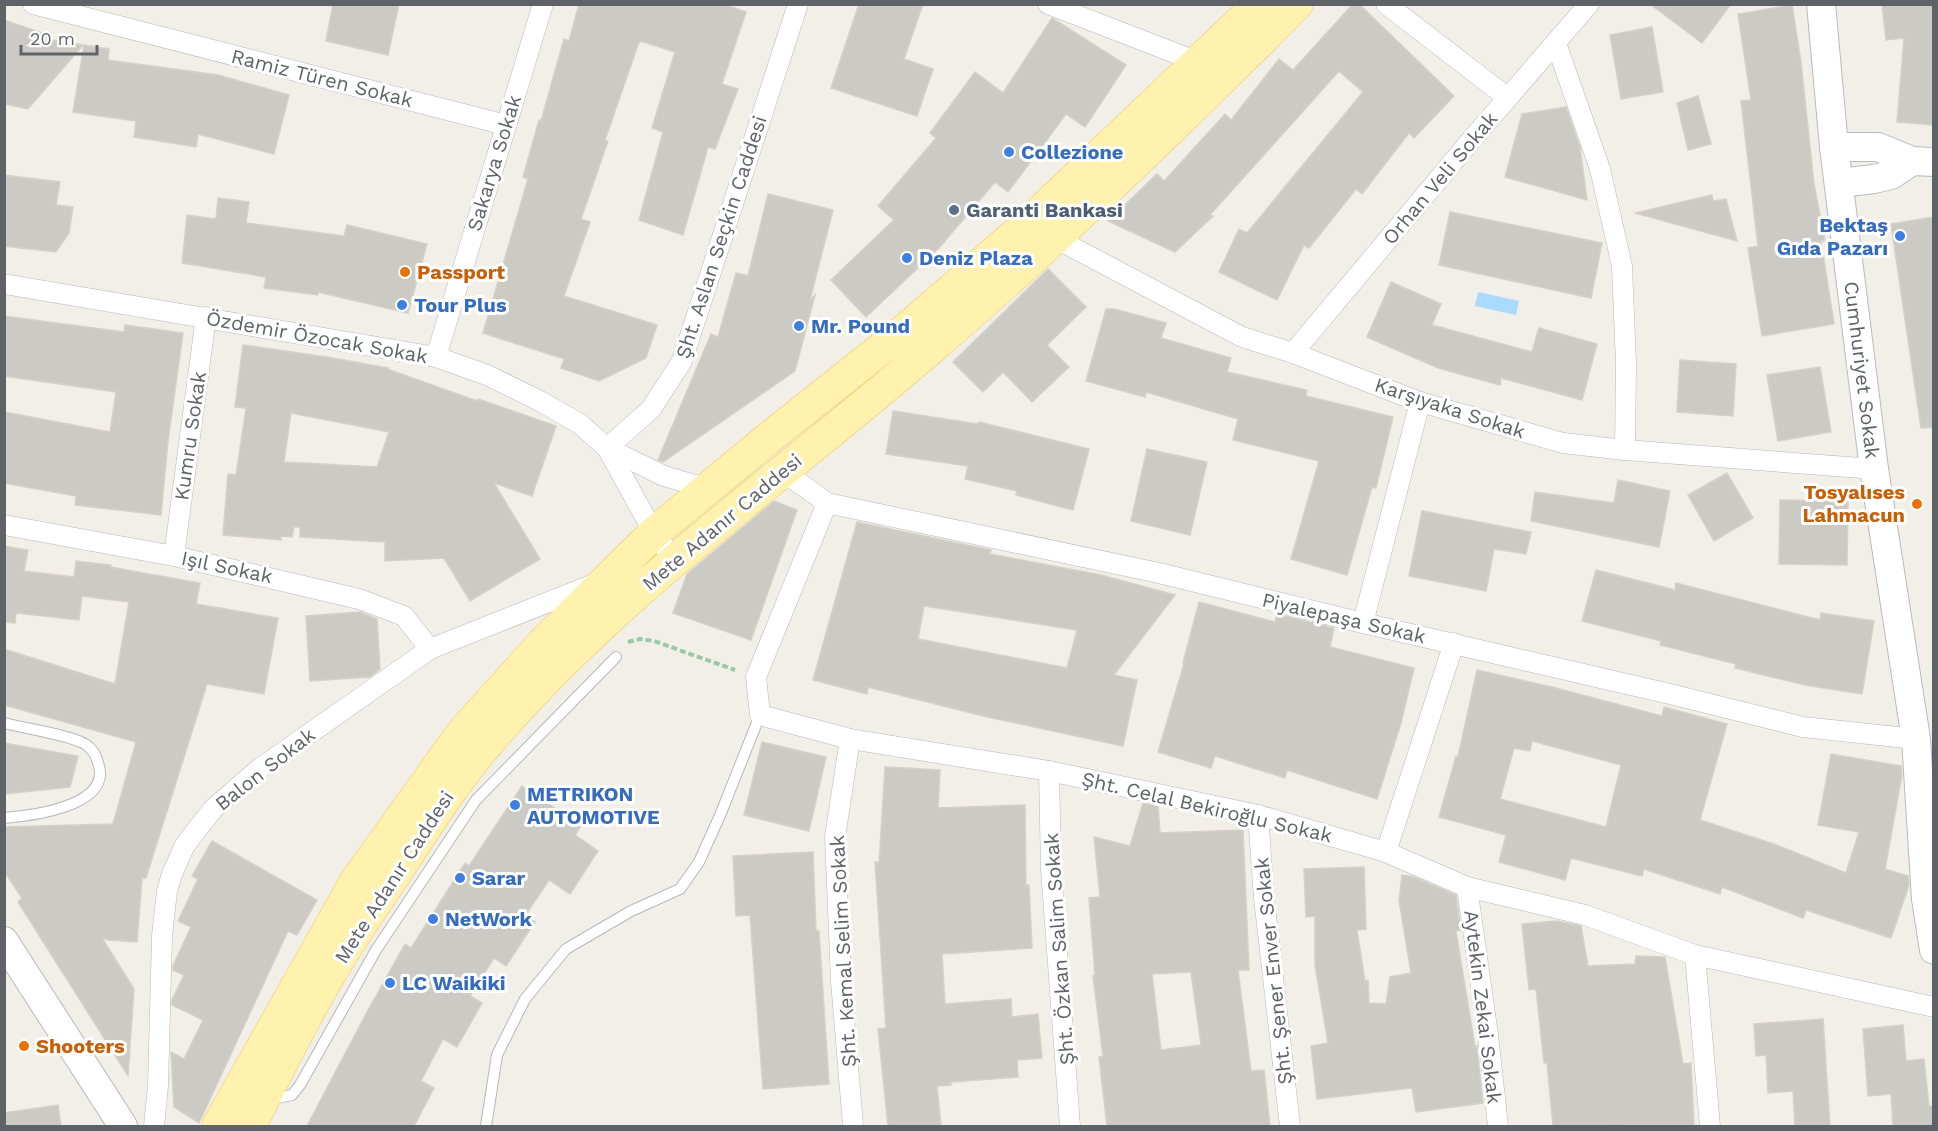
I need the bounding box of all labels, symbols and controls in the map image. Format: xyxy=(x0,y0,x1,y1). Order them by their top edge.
scale bar xyxy=(21,18,98,56)
text: 20 m xyxy=(30,28,75,49)
street label: Ramiz Türen Sokak xyxy=(229,44,415,112)
street label: Sakarya Sokak xyxy=(462,92,526,234)
street label: Orhan Veli Sokak xyxy=(1378,107,1502,249)
street label: Şht. Aslan Seçkin Caddesi xyxy=(670,113,772,361)
place label: Collezione xyxy=(1021,140,1123,164)
marker: Collezione xyxy=(1002,145,1016,159)
place label: Garanti Bankasi xyxy=(966,198,1123,222)
marker: Garanti Bankasi xyxy=(947,203,961,217)
place label: Bektaş Gıda Pazarı xyxy=(1777,213,1888,260)
marker: Bektaş Gıda Pazarı xyxy=(1893,229,1907,243)
place label: Deniz Plaza xyxy=(919,246,1033,270)
marker: Deniz Plaza xyxy=(900,251,914,265)
place label: Passport xyxy=(417,260,505,284)
marker: Passport xyxy=(398,265,412,279)
street label: Cumhuriyet Sokak xyxy=(1839,280,1885,460)
place label: Tour Plus xyxy=(414,293,507,317)
marker: Tour Plus xyxy=(395,298,409,312)
street label: Özdemir Özocak Sokak xyxy=(204,306,430,368)
place label: Mr. Pound xyxy=(811,314,910,338)
marker: Mr. Pound xyxy=(792,319,806,333)
street label: Kumru Sokak xyxy=(169,370,211,502)
street label: Karşıyaka Sokak xyxy=(1372,372,1528,444)
street label: Mete Adanır Caddesi xyxy=(637,448,807,596)
place label: Tosyalıses Lahmacun xyxy=(1803,480,1905,527)
marker: Tosyalıses Lahmacun xyxy=(1910,497,1924,511)
street label: Işıl Sokak xyxy=(179,546,275,588)
street label: Piyalepaşa Sokak xyxy=(1260,587,1428,649)
street label: Balon Sokak xyxy=(210,723,320,815)
street label: Şht. Celal Bekiroğlu Sokak xyxy=(1079,766,1335,848)
place label: METRIKON AUTOMOTIVE xyxy=(527,782,660,829)
street label: Mete Adanır Caddesi xyxy=(329,786,459,968)
marker: METRIKON AUTOMOTIVE xyxy=(508,798,522,812)
street label: Şht. Özkan Salim Sokak xyxy=(1039,832,1079,1066)
street label: Şht. Kemal Selim Sokak xyxy=(825,834,861,1068)
street label: Şht. Şener Enver Sokak xyxy=(1249,856,1297,1086)
place label: Sarar xyxy=(472,866,525,890)
marker: Sarar xyxy=(453,871,467,885)
place label: NetWork xyxy=(445,907,532,931)
street label: Aytekin Zekai Sokak xyxy=(1459,909,1507,1105)
marker: NetWork xyxy=(426,912,440,926)
place label: LC Waikiki xyxy=(402,971,506,995)
marker: LC Waikiki xyxy=(383,976,397,990)
place label: Shooters xyxy=(36,1034,125,1058)
marker: Shooters xyxy=(17,1039,31,1053)

